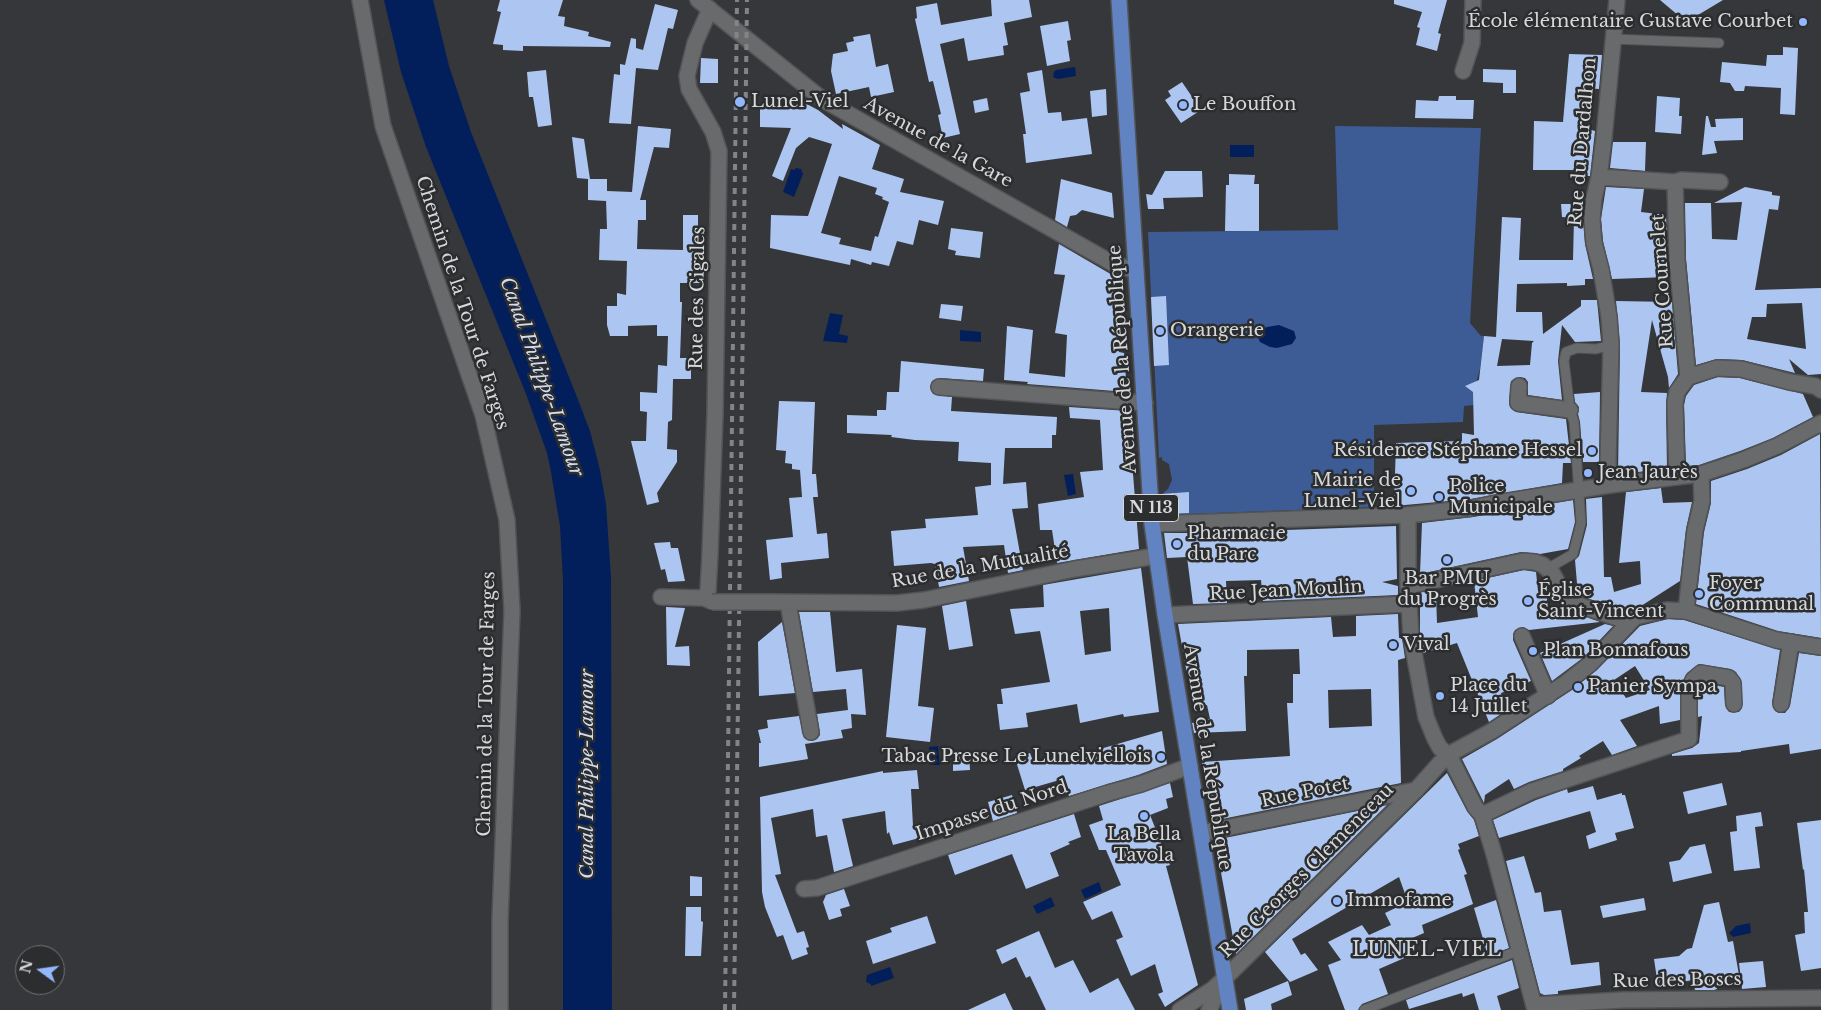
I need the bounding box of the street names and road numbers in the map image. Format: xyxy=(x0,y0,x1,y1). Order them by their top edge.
street label: Rue du Dardalhon xyxy=(1565,56,1601,228)
street label: Avenue de la Gare xyxy=(860,93,1016,193)
street label: Chemin de la Tour de Farges xyxy=(411,173,513,433)
street label: Rue Cournelet xyxy=(1648,213,1678,349)
street label: Rue des Cigales xyxy=(686,226,710,370)
street label: Avenue de la République xyxy=(1104,244,1142,474)
road number: N 113 xyxy=(1124,494,1178,522)
street label: Rue de la Mutualité xyxy=(890,541,1070,593)
street label: Chemin de la Tour de Farges xyxy=(474,571,500,837)
street label: Rue Jean Moulin xyxy=(1209,576,1363,606)
street label: Avenue de la République xyxy=(1178,642,1236,872)
street label: Rue Potet xyxy=(1259,773,1351,813)
street label: Impasse du Nord xyxy=(913,776,1071,846)
street label: Rue Georges Clemenceau xyxy=(1216,780,1398,962)
street label: Rue des Boscs xyxy=(1612,969,1742,993)

